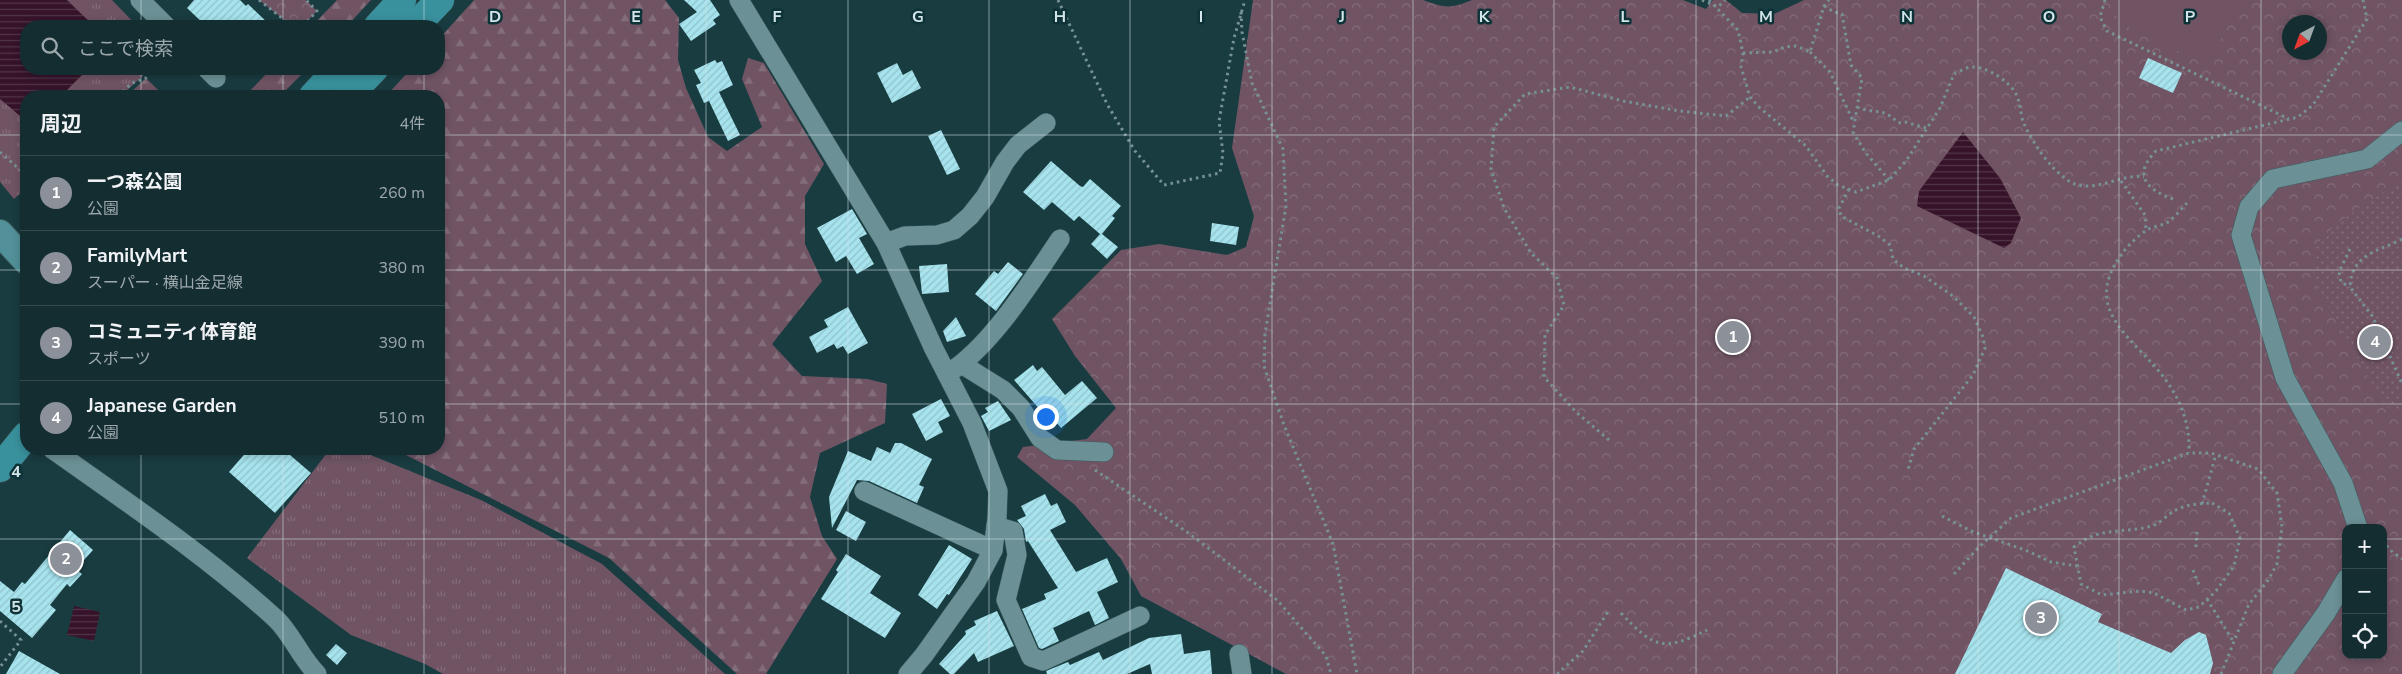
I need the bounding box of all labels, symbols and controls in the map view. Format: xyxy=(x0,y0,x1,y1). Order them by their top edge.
text: D xyxy=(489,6,501,28)
text: E xyxy=(631,6,641,28)
text: F xyxy=(773,6,782,28)
text: G xyxy=(912,6,924,28)
text: H xyxy=(1054,6,1066,28)
text: I xyxy=(1199,6,1203,28)
text: J xyxy=(1338,6,1345,28)
text: K xyxy=(1479,6,1491,28)
text: L xyxy=(1621,6,1630,28)
text: M xyxy=(1759,6,1773,28)
text: N xyxy=(1901,6,1913,28)
text: O xyxy=(2043,6,2055,28)
text: P xyxy=(2185,6,2195,28)
north arrow xyxy=(2282,15,2327,60)
search box xyxy=(20,20,445,75)
icon: search xyxy=(38,34,66,62)
text: ここで検索 xyxy=(78,36,173,62)
text: 周辺 xyxy=(40,110,82,138)
text: 4件 xyxy=(399,113,425,135)
text: 一つ森公園 xyxy=(87,169,182,195)
text: 1 xyxy=(51,182,61,204)
text: 260 m xyxy=(378,182,425,204)
text: 公園 xyxy=(87,198,119,220)
text: FamilyMart xyxy=(87,243,187,269)
text: 2 xyxy=(51,257,61,279)
text: 380 m xyxy=(378,257,425,279)
text: スーパー · 横山金足線 xyxy=(87,272,243,294)
pin: 1 xyxy=(1717,318,1749,356)
text: コミュニティ体育館 xyxy=(87,319,257,345)
pin: 4 xyxy=(2359,323,2391,361)
text: 3 xyxy=(51,332,61,354)
text: 390 m xyxy=(378,332,425,354)
text: スポーツ xyxy=(87,348,151,370)
text: Japanese Garden xyxy=(87,393,237,419)
your location xyxy=(1033,404,1059,430)
text: 4 xyxy=(51,407,61,429)
text: 510 m xyxy=(378,407,425,429)
text: 公園 xyxy=(87,422,119,444)
text: 4 xyxy=(11,461,21,483)
map controls xyxy=(2342,524,2387,659)
button: + xyxy=(2342,524,2387,569)
pin: 2 xyxy=(50,540,82,578)
button: − xyxy=(2342,569,2387,614)
text: 5 xyxy=(11,596,21,618)
pin: 3 xyxy=(2025,599,2057,637)
button: locate xyxy=(2342,614,2387,659)

